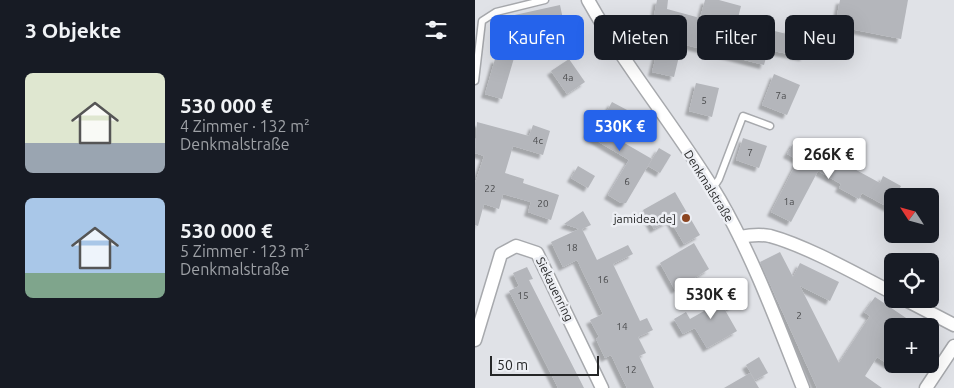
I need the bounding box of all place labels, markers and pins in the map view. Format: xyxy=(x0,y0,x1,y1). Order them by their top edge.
pin: 530K € xyxy=(579,110,661,152)
pin: 266K € xyxy=(788,138,870,180)
place label: jamidea.de] xyxy=(613,212,676,225)
marker: jamidea.de] xyxy=(680,212,692,224)
pin: 530K € xyxy=(670,278,752,320)

